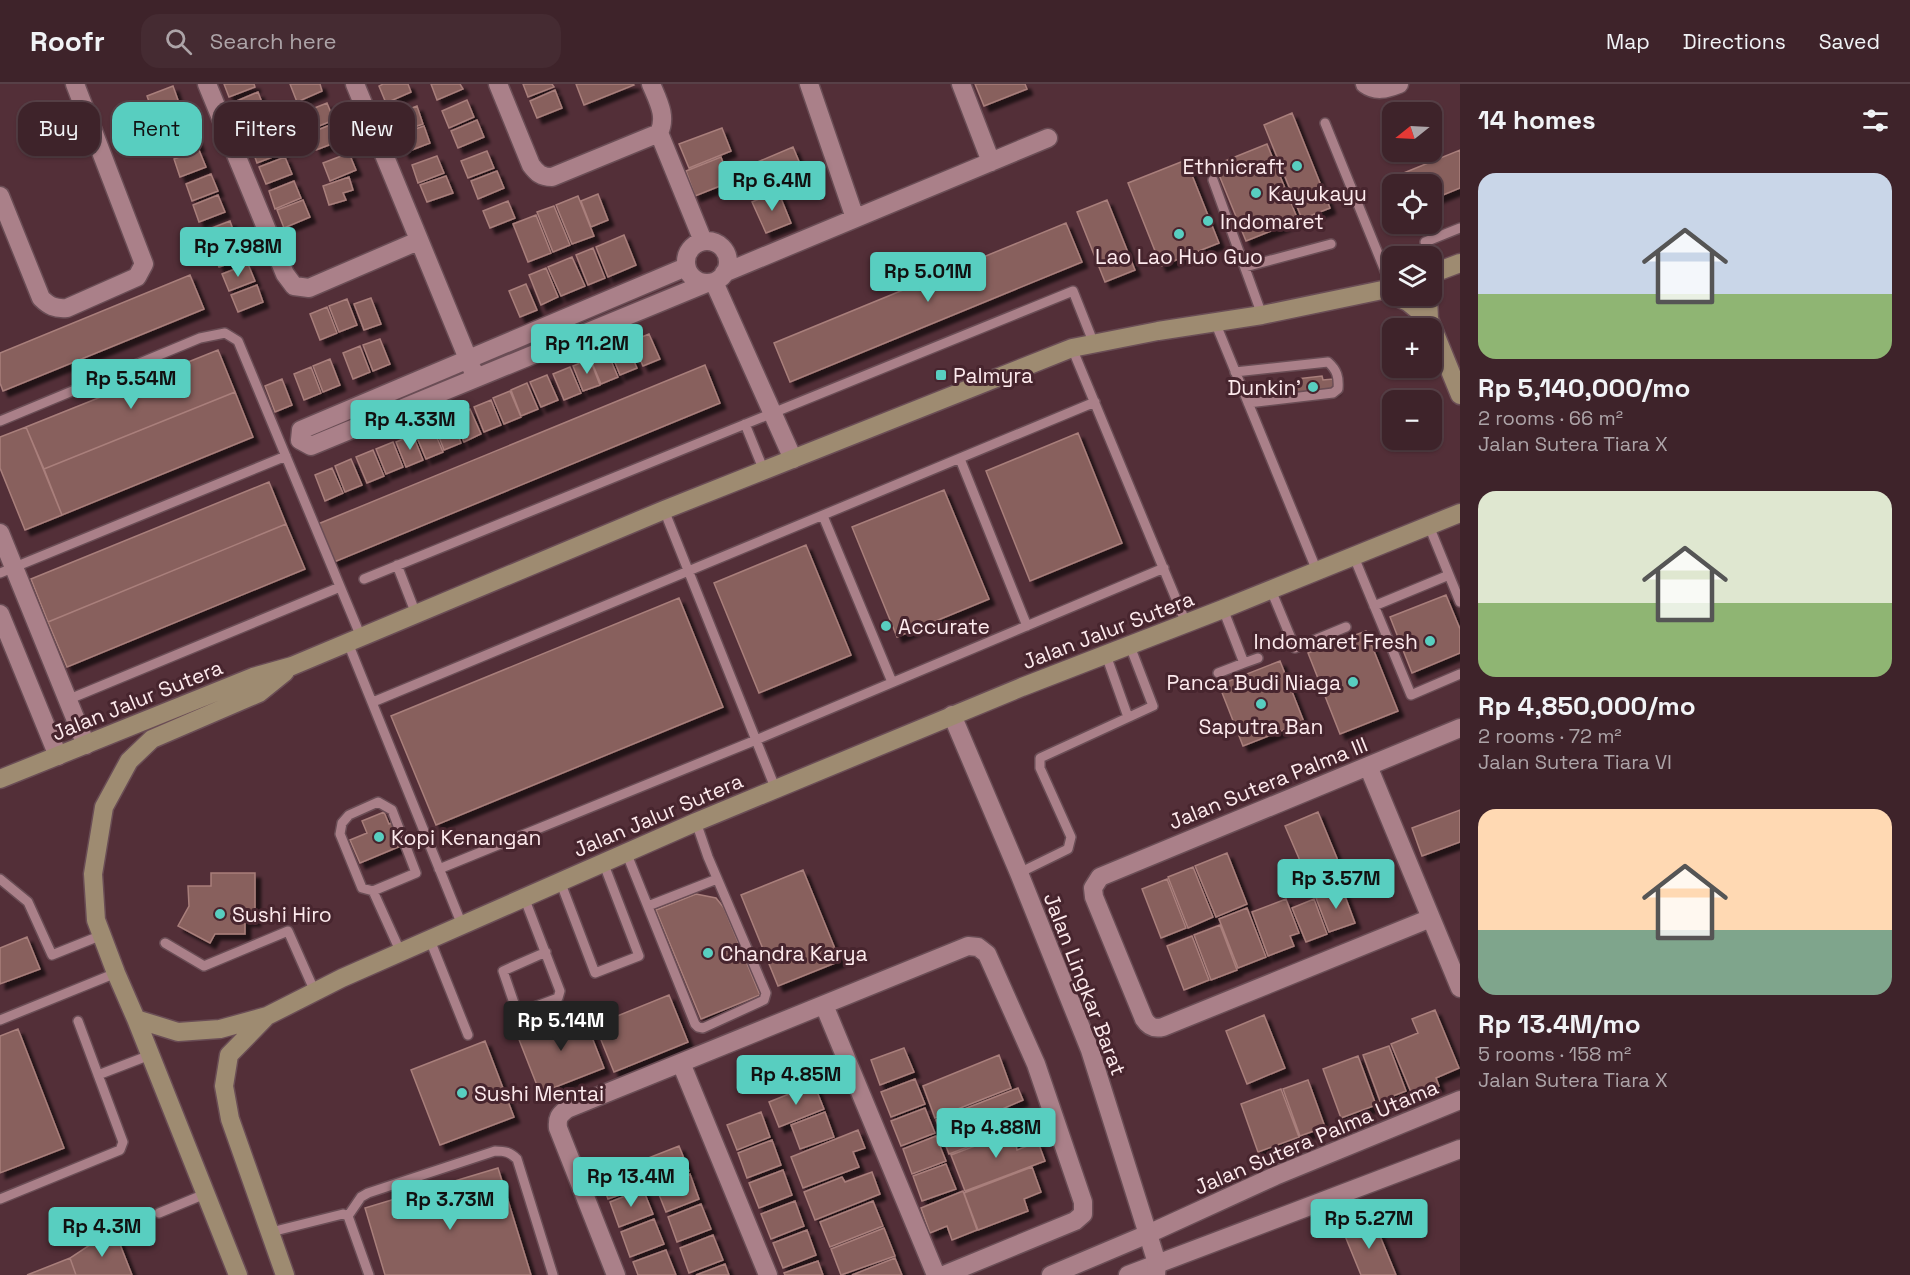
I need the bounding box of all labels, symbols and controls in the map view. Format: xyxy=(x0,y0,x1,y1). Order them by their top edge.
search box xyxy=(141,14,561,68)
text: Roofr xyxy=(30,23,105,59)
icon: search xyxy=(162,25,195,58)
text: Search here xyxy=(210,27,337,55)
text: Map xyxy=(1606,28,1650,55)
text: Directions xyxy=(1683,28,1786,55)
text: Saved xyxy=(1819,28,1880,55)
chip: Buy xyxy=(18,102,100,156)
chip: Rent xyxy=(112,102,202,156)
chip: Filters xyxy=(214,102,318,156)
chip: New xyxy=(330,102,415,156)
north arrow xyxy=(1382,102,1442,162)
map controls xyxy=(1382,102,1442,450)
text: 14 homes xyxy=(1478,103,1596,137)
icon: filters xyxy=(1859,104,1892,137)
place label: Ethnicraft xyxy=(1183,153,1285,180)
marker: Ethnicraft xyxy=(1290,159,1304,173)
pin: Rp 6.4M xyxy=(717,161,827,212)
text: Rp 6.4M xyxy=(732,167,812,193)
button: locate xyxy=(1382,174,1442,234)
place label: Kayukayu xyxy=(1268,180,1367,207)
marker: Kayukayu xyxy=(1249,186,1263,200)
place label: Indomaret xyxy=(1220,208,1324,235)
icon: home xyxy=(1631,212,1739,320)
marker: Indomaret xyxy=(1201,214,1215,228)
pin: Rp 7.98M xyxy=(176,227,300,278)
marker: Lao Lao Huo Guo xyxy=(1172,227,1186,241)
text: Rp 7.98M xyxy=(194,233,282,259)
place label: Lao Lao Huo Guo xyxy=(1095,243,1263,270)
button: layers xyxy=(1382,246,1442,306)
pin: Rp 5.01M xyxy=(866,252,990,303)
text: Rp 5.01M xyxy=(884,258,972,284)
button: + xyxy=(1382,318,1442,378)
pin: Rp 11.2M xyxy=(525,324,649,375)
text: Rp 11.2M xyxy=(545,330,629,356)
pin: Rp 5.54M xyxy=(69,359,193,410)
place label: Palmyra xyxy=(953,362,1033,389)
text: Rp 5.54M xyxy=(86,365,176,391)
marker: Palmyra xyxy=(934,368,948,382)
text: Rp 5,140,000/mo xyxy=(1478,371,1690,405)
place label: Dunkin' xyxy=(1227,374,1301,401)
marker: Dunkin' xyxy=(1306,380,1320,394)
button: − xyxy=(1382,390,1442,450)
pin: Rp 4.33M xyxy=(348,400,472,451)
text: 2 rooms · 66 m² xyxy=(1478,405,1623,431)
text: Rp 4.33M xyxy=(364,406,456,432)
text: Jalan Sutera Tiara X xyxy=(1478,431,1668,457)
icon: home xyxy=(1631,530,1739,638)
street label: Jalan Jalur Sutera xyxy=(1018,585,1198,675)
place label: Accurate xyxy=(898,613,990,640)
marker: Accurate xyxy=(879,619,893,633)
place label: Indomaret Fresh xyxy=(1253,628,1418,655)
marker: Indomaret Fresh xyxy=(1423,634,1437,648)
street label: Jalan Jalur Sutera xyxy=(48,653,226,747)
place label: Panca Budi Niaga xyxy=(1166,669,1341,696)
marker: Panca Budi Niaga xyxy=(1346,675,1360,689)
text: Rp 4,850,000/mo xyxy=(1478,689,1696,723)
marker: Saputra Ban xyxy=(1254,697,1268,711)
place label: Saputra Ban xyxy=(1199,713,1323,740)
text: 2 rooms · 72 m² xyxy=(1478,723,1622,749)
street label: Jalan Sutera Palma III xyxy=(1164,731,1372,835)
text: Jalan Sutera Tiara VI xyxy=(1478,749,1672,775)
street label: Jalan Jalur Sutera xyxy=(569,767,747,863)
place label: Kopi Kenangan xyxy=(391,824,542,851)
marker: Kopi Kenangan xyxy=(372,830,386,844)
icon: home xyxy=(1631,848,1739,956)
pin: Rp 3.57M xyxy=(1274,859,1398,910)
text: Rp 3.57M xyxy=(1291,865,1381,891)
street label: Jalan Lingkar Barat xyxy=(1038,889,1132,1079)
place label: Sushi Hiro xyxy=(232,901,332,928)
marker: Sushi Hiro xyxy=(213,907,227,921)
place label: Chandra Karya xyxy=(720,940,868,967)
marker: Chandra Karya xyxy=(701,946,715,960)
pin: Rp 5.14M xyxy=(499,1001,623,1052)
text: Rp 5.14M xyxy=(518,1007,604,1033)
text: Rp 13.4M/mo xyxy=(1478,1007,1641,1041)
text: 5 rooms · 158 m² xyxy=(1478,1041,1631,1067)
pin: Rp 4.85M xyxy=(734,1055,858,1106)
text: Rp 4.85M xyxy=(751,1061,841,1087)
text: Jalan Sutera Tiara X xyxy=(1478,1067,1668,1093)
street label: Jalan Sutera Palma Utama xyxy=(1190,1073,1442,1201)
place label: Sushi Mentai xyxy=(474,1080,604,1107)
marker: Sushi Mentai xyxy=(455,1086,469,1100)
pin: Rp 4.88M xyxy=(934,1108,1058,1159)
text: Rp 4.88M xyxy=(951,1114,1041,1140)
pin: Rp 13.4M xyxy=(569,1157,693,1208)
text: Rp 13.4M xyxy=(587,1163,675,1189)
pin: Rp 3.73M xyxy=(388,1180,512,1231)
text: Rp 3.73M xyxy=(406,1186,494,1212)
pin: Rp 5.27M xyxy=(1307,1199,1431,1250)
text: Rp 5.27M xyxy=(1325,1205,1413,1231)
pin: Rp 4.3M xyxy=(47,1207,157,1258)
text: Rp 4.3M xyxy=(63,1213,141,1239)

